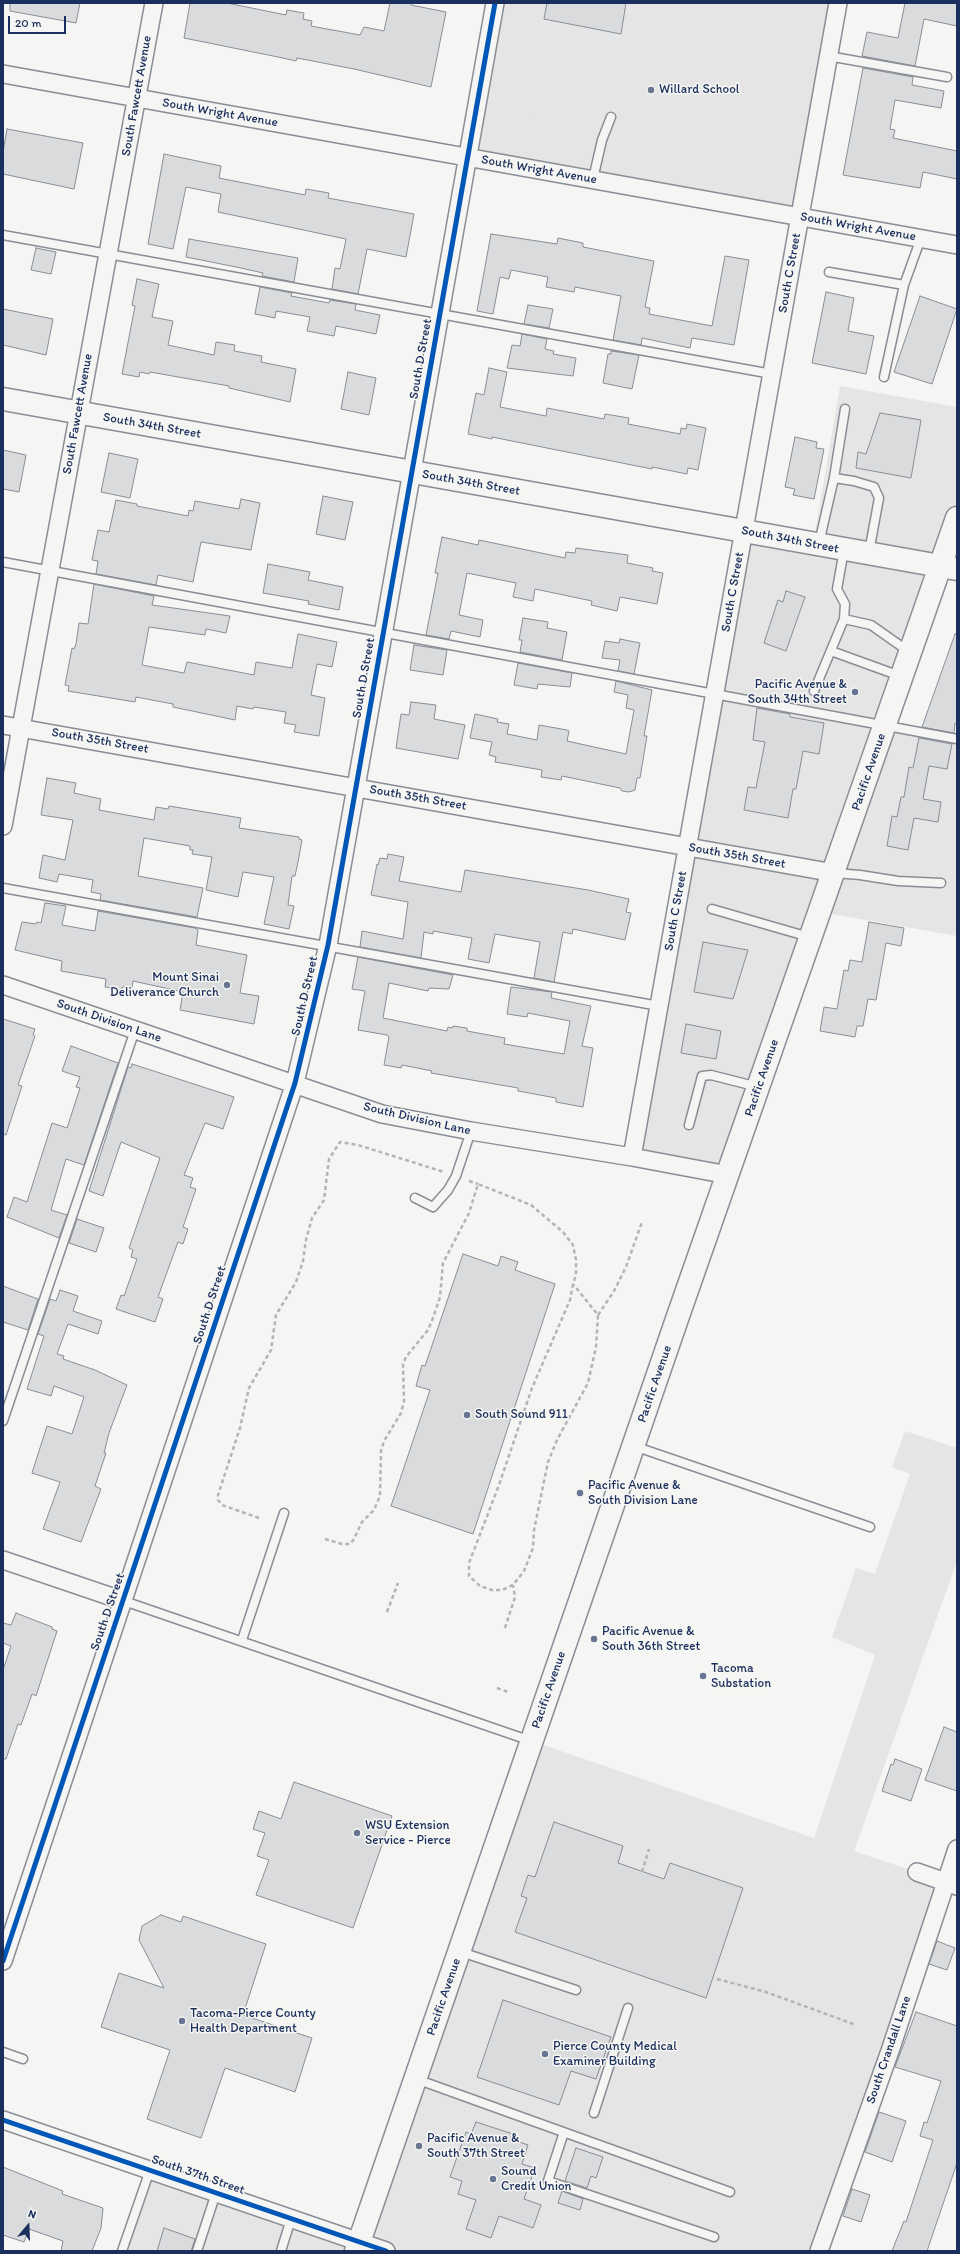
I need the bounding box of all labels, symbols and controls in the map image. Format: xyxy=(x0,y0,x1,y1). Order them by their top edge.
scale bar xyxy=(10,8,68,34)
text: 20 m xyxy=(15,16,42,30)
street label: South Fawcett Avenue xyxy=(119,34,155,158)
place label: Willard School xyxy=(659,82,739,98)
marker: Willard School xyxy=(646,85,656,95)
street label: South Wright Avenue xyxy=(161,95,279,131)
street label: South Wright Avenue xyxy=(480,152,598,188)
street label: South Wright Avenue xyxy=(799,209,917,245)
street label: South C Street xyxy=(775,232,805,314)
street label: South D Street xyxy=(406,318,436,400)
street label: South Fawcett Avenue xyxy=(60,352,96,476)
street label: South 34th Street xyxy=(102,410,202,442)
street label: South 34th Street xyxy=(421,467,521,499)
street label: South 34th Street xyxy=(740,523,840,557)
street label: South C Street xyxy=(718,551,748,633)
street label: South D Street xyxy=(349,637,379,719)
place label: Pacific Avenue & South 34th Street xyxy=(748,677,847,708)
marker: Pacific Avenue & South 34th Street xyxy=(850,687,860,697)
street label: South 35th Street xyxy=(50,725,150,757)
street label: Pacific Avenue xyxy=(848,731,890,813)
street label: South 35th Street xyxy=(368,782,468,814)
street label: South 35th Street xyxy=(687,840,787,872)
street label: South C Street xyxy=(661,870,691,952)
street label: South D Street xyxy=(288,955,322,1037)
place label: Mount Sinai Deliverance Church xyxy=(110,970,219,1001)
marker: Mount Sinai Deliverance Church xyxy=(222,980,232,990)
street label: South Division Lane xyxy=(55,996,163,1046)
street label: Pacific Avenue xyxy=(741,1037,783,1119)
street label: South Division Lane xyxy=(362,1099,472,1139)
street label: South D Street xyxy=(190,1264,230,1346)
street label: Pacific Avenue xyxy=(634,1343,676,1425)
place label: South Sound 911 xyxy=(475,1407,568,1423)
marker: South Sound 911 xyxy=(462,1410,472,1420)
place label: Pacific Avenue & South Division Lane xyxy=(588,1478,698,1509)
marker: Pacific Avenue & South Division Lane xyxy=(575,1488,585,1498)
street label: South D Street xyxy=(87,1571,129,1653)
place label: Pacific Avenue & South 36th Street xyxy=(602,1624,700,1655)
marker: Pacific Avenue & South 36th Street xyxy=(589,1634,599,1644)
street label: Pacific Avenue xyxy=(528,1649,570,1731)
place label: Tacoma Substation xyxy=(711,1661,771,1692)
marker: Tacoma Substation xyxy=(698,1671,708,1681)
place label: WSU Extension Service - Pierce xyxy=(365,1818,451,1849)
marker: WSU Extension Service - Pierce xyxy=(352,1828,362,1838)
street label: Pacific Avenue xyxy=(423,1956,465,2038)
street label: South Crandall Lane xyxy=(863,1994,915,2106)
place label: Tacoma-Pierce County Health Department xyxy=(190,2006,316,2037)
marker: Tacoma-Pierce County Health Department xyxy=(177,2016,187,2026)
place label: Pierce County Medical Examiner Building xyxy=(553,2039,677,2070)
marker: Pierce County Medical Examiner Building xyxy=(540,2049,550,2059)
place label: Pacific Avenue & South 37th Street xyxy=(427,2131,525,2162)
marker: Pacific Avenue & South 37th Street xyxy=(414,2141,424,2151)
street label: South 37th Street xyxy=(149,2152,247,2198)
place label: Sound Credit Union xyxy=(501,2164,572,2195)
marker: Sound Credit Union xyxy=(488,2174,498,2184)
north arrow xyxy=(8,2206,48,2246)
text: N xyxy=(26,2207,38,2222)

